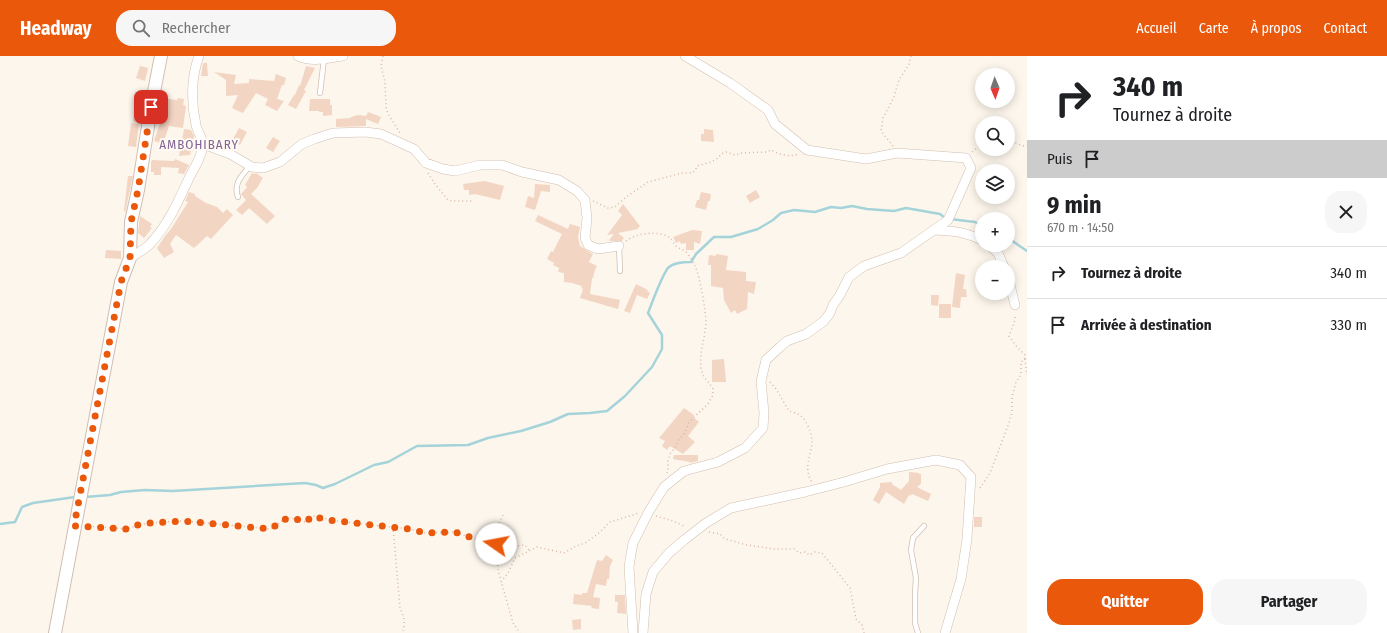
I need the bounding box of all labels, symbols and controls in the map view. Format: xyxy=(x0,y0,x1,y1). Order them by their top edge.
search box xyxy=(116,10,396,46)
text: Headway xyxy=(20,17,92,40)
icon: search xyxy=(130,17,152,39)
text: Rechercher xyxy=(162,19,231,37)
text: Accueil xyxy=(1136,20,1177,37)
text: Carte xyxy=(1199,20,1229,37)
text: À propos xyxy=(1251,20,1302,37)
text: Contact xyxy=(1324,20,1367,37)
north arrow xyxy=(975,68,1015,108)
map controls xyxy=(975,68,1015,300)
text: 340 m xyxy=(1113,70,1183,103)
icon: right xyxy=(1047,72,1099,124)
pin xyxy=(134,90,168,124)
icon: arrive xyxy=(140,96,162,118)
text: Tournez à droite xyxy=(1113,104,1232,126)
button: search xyxy=(975,116,1015,156)
district label: AMBOHIBARY xyxy=(159,137,239,152)
icon: arrive xyxy=(1081,148,1103,170)
text: Puis xyxy=(1047,150,1073,168)
button: layers xyxy=(975,164,1015,204)
text: 9 min xyxy=(1047,191,1102,219)
button: close xyxy=(1325,191,1367,233)
button: + xyxy=(975,212,1015,252)
text: 670 m · 14:50 xyxy=(1047,220,1114,235)
button: − xyxy=(975,260,1015,300)
icon: right xyxy=(1047,262,1069,284)
text: Tournez à droite xyxy=(1081,264,1182,282)
text: 340 m xyxy=(1330,264,1367,282)
icon: arrive xyxy=(1047,314,1069,336)
text: Arrivée à destination xyxy=(1081,316,1212,334)
text: 330 m xyxy=(1331,316,1367,334)
position arrow xyxy=(475,523,517,565)
button: Quitter xyxy=(1047,579,1203,625)
button: Partager xyxy=(1211,579,1367,625)

